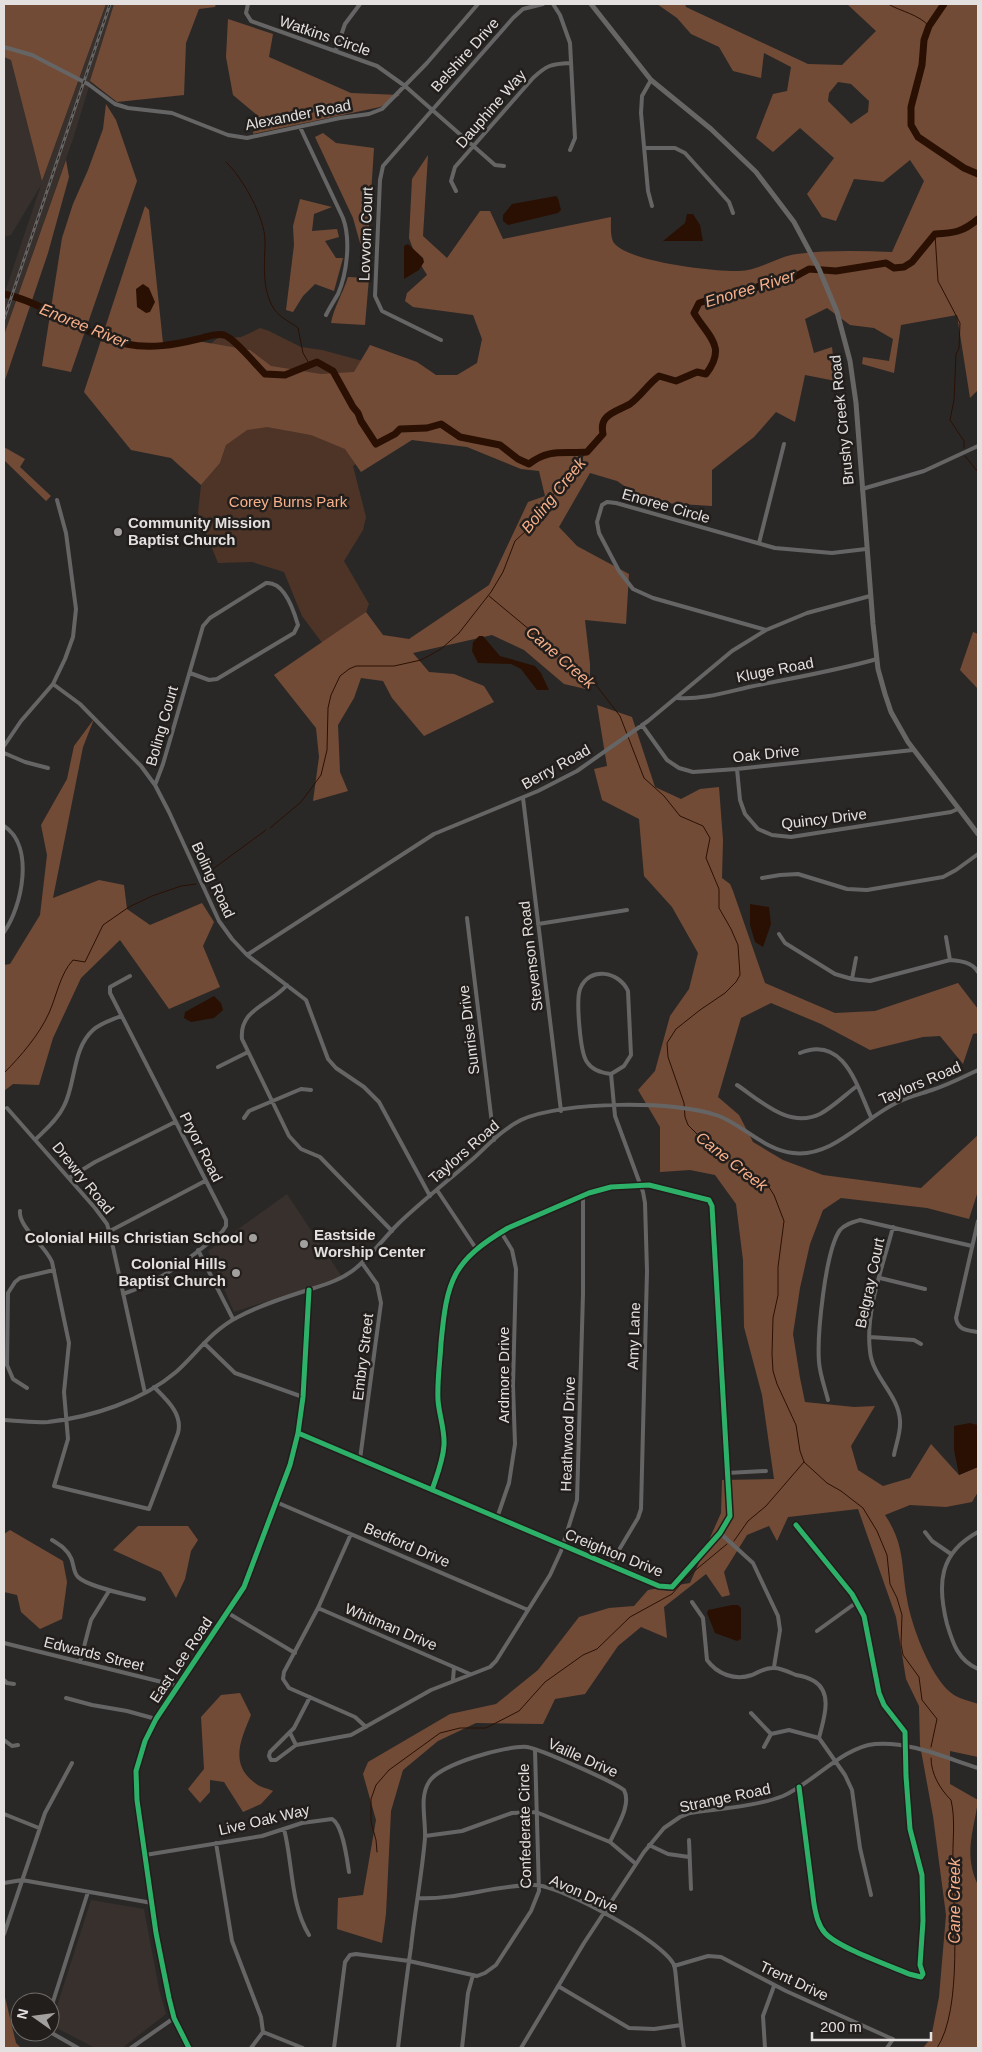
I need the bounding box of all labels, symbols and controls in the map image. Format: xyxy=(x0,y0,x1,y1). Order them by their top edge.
street label: Watkins Circle xyxy=(277,12,373,59)
street label: Belshire Drive xyxy=(427,14,502,95)
street label: Dauphine Way xyxy=(452,66,529,151)
street label: Alexander Road xyxy=(243,96,352,133)
street label: Lovvorn Court xyxy=(355,186,376,281)
water label: Enoree River xyxy=(703,267,798,310)
water label: Enoree River xyxy=(37,300,131,351)
street label: Brushy Creek Road xyxy=(826,354,857,486)
water label: Boling Creek xyxy=(518,454,589,536)
street label: Enoree Circle xyxy=(620,485,712,526)
park label: Corey Burns Park xyxy=(229,493,348,510)
place label: Community Mission Baptist Church xyxy=(128,514,271,548)
marker: Community Mission Baptist Church xyxy=(112,526,124,538)
water label: Cane Creek xyxy=(523,623,599,692)
street label: Kluge Road xyxy=(735,654,815,685)
street label: Boling Court xyxy=(142,683,181,768)
street label: Berry Road xyxy=(518,741,593,792)
street label: Oak Drive xyxy=(732,742,800,765)
street label: Quincy Drive xyxy=(780,805,868,832)
street label: Boling Road xyxy=(188,839,238,920)
street label: Stevenson Road xyxy=(515,900,546,1012)
street label: Sunrise Drive xyxy=(455,984,482,1076)
street label: Taylors Road xyxy=(876,1058,963,1107)
street label: Pryor Road xyxy=(177,1109,226,1184)
street label: Taylors Road xyxy=(425,1116,502,1187)
water label: Cane Creek xyxy=(693,1128,771,1195)
street label: Drewry Road xyxy=(49,1138,118,1217)
place label: Eastside Worship Center xyxy=(314,1226,426,1260)
place label: Colonial Hills Christian School xyxy=(25,1229,243,1246)
marker: Colonial Hills Christian School xyxy=(247,1232,259,1244)
street label: Belgray Court xyxy=(852,1235,888,1330)
marker: Eastside Worship Center xyxy=(298,1238,310,1250)
place label: Colonial Hills Baptist Church xyxy=(118,1255,226,1289)
marker: Colonial Hills Baptist Church xyxy=(230,1267,242,1279)
street label: Amy Lane xyxy=(624,1302,643,1370)
street label: Embry Street xyxy=(349,1312,376,1401)
street label: Ardmore Drive xyxy=(495,1327,512,1423)
street label: Heathwood Drive xyxy=(557,1376,578,1492)
street label: Bedford Drive xyxy=(362,1519,453,1570)
street label: Creighton Drive xyxy=(563,1525,666,1580)
street label: Whitman Drive xyxy=(343,1599,440,1654)
street label: East Lee Road xyxy=(146,1614,215,1706)
street label: Edwards Street xyxy=(42,1633,147,1674)
street label: Vaille Drive xyxy=(546,1735,621,1781)
street label: Confederate Circle xyxy=(515,1763,534,1889)
street label: Strange Road xyxy=(678,1780,772,1815)
street label: Live Oak Way xyxy=(217,1801,311,1838)
water label: Cane Creek xyxy=(946,1857,963,1944)
street label: Avon Drive xyxy=(547,1871,621,1916)
street label: Trent Drive xyxy=(757,1957,831,2004)
north arrow xyxy=(10,1992,60,2042)
text: N xyxy=(13,2007,31,2021)
scale bar xyxy=(812,2010,931,2042)
text: 200 m xyxy=(820,2018,862,2035)

